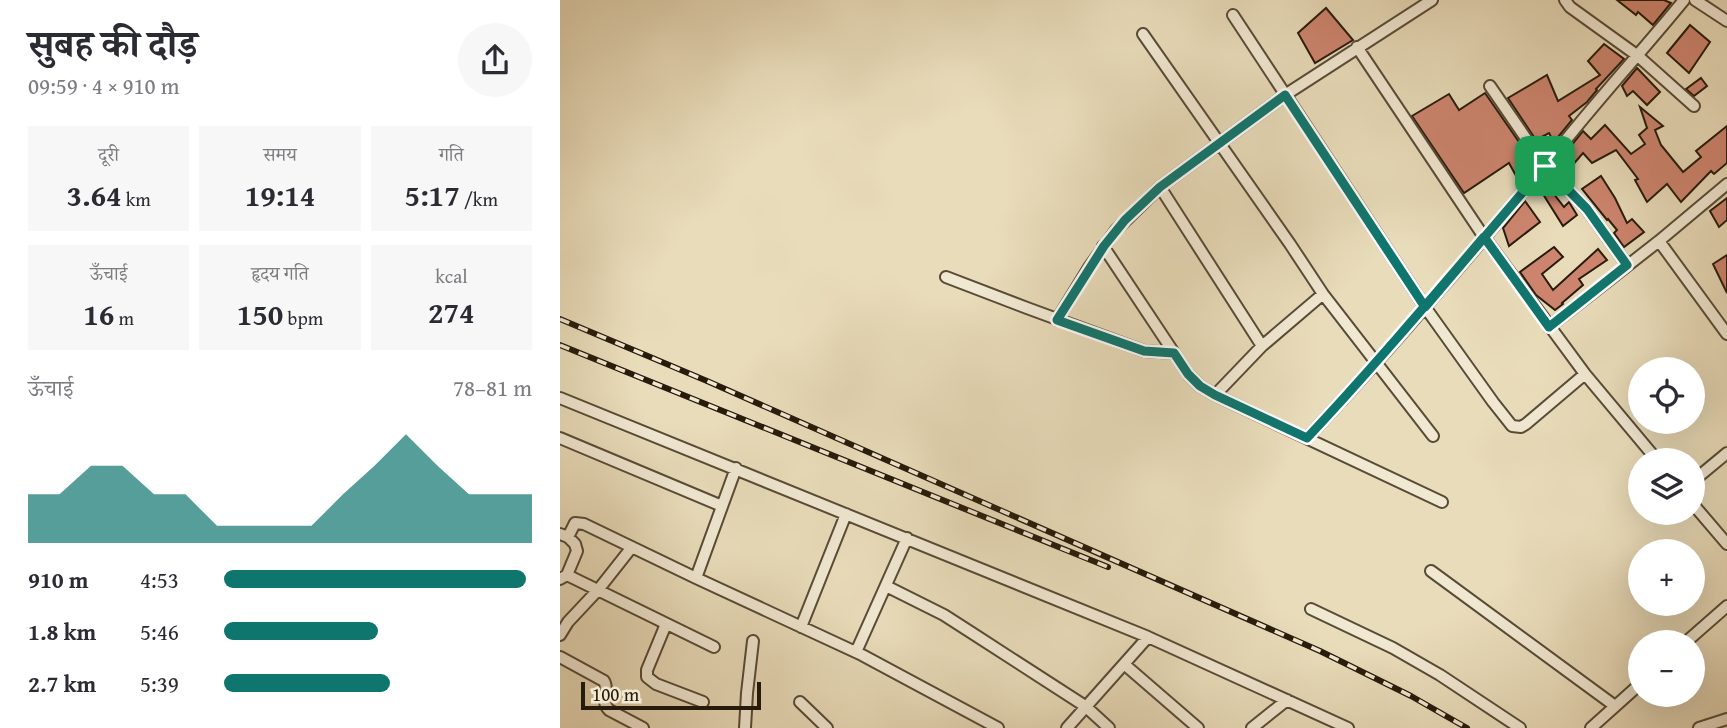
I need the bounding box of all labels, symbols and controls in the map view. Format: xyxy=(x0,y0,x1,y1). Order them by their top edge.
text: सुबह की दौड़ xyxy=(28,15,197,71)
button: share xyxy=(458,23,532,97)
text: 09:59 · 4 × 910 m xyxy=(28,69,180,102)
pin xyxy=(1515,136,1575,196)
text: दूरी xyxy=(98,140,119,168)
text: समय xyxy=(263,140,297,168)
text: गति xyxy=(439,140,464,168)
icon: arrive xyxy=(1526,147,1564,185)
text: 3.64 xyxy=(66,173,122,217)
text: 19:14 xyxy=(245,173,315,217)
text: 5:17 xyxy=(405,173,460,217)
text: km xyxy=(122,185,151,213)
text: /km xyxy=(460,185,498,213)
text: ऊँचाई xyxy=(90,259,127,287)
text: हृदय गति xyxy=(251,259,309,287)
text: kcal xyxy=(435,262,468,290)
text: 274 xyxy=(428,290,475,334)
text: 16 xyxy=(83,292,114,336)
text: 150 xyxy=(237,292,283,336)
text: m xyxy=(114,304,134,332)
text: bpm xyxy=(283,304,323,332)
map controls xyxy=(1628,357,1705,707)
button: locate xyxy=(1628,357,1705,434)
text: ऊँचाई xyxy=(28,371,73,404)
text: 78–81 m xyxy=(453,371,532,404)
button: layers xyxy=(1628,448,1705,525)
button: + xyxy=(1628,539,1705,616)
text: 910 m xyxy=(28,563,89,596)
text: 4:53 xyxy=(140,563,179,596)
text: 1.8 km xyxy=(28,615,96,648)
text: 5:46 xyxy=(140,615,179,648)
button: − xyxy=(1628,630,1705,707)
text: 2.7 km xyxy=(28,667,96,700)
text: 5:39 xyxy=(140,667,179,700)
scale bar xyxy=(581,679,761,711)
text: 100 m xyxy=(592,680,639,708)

